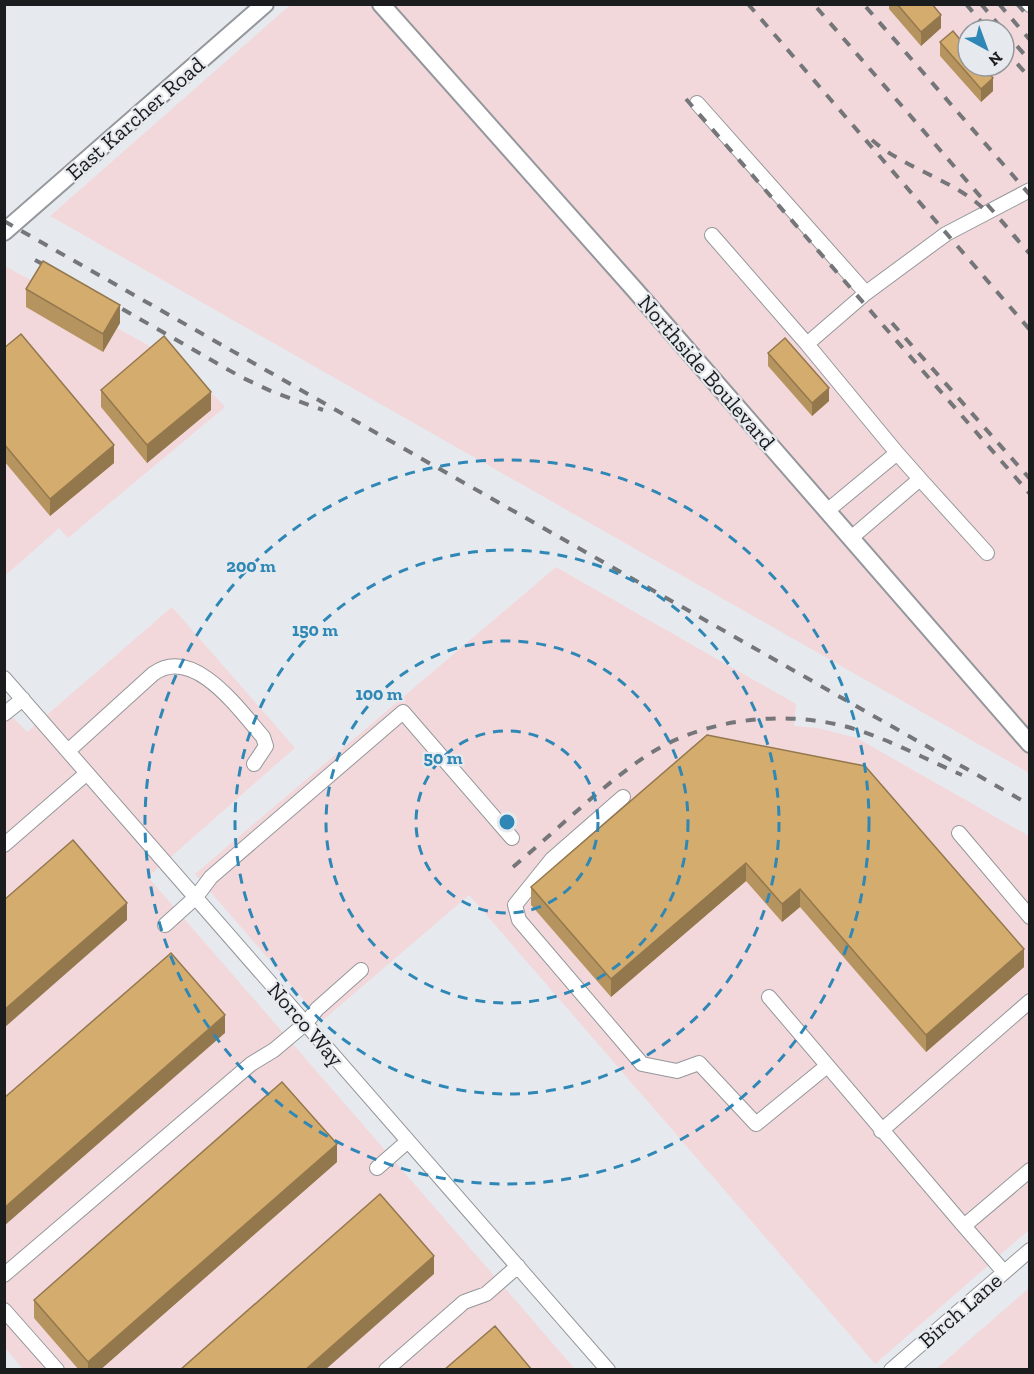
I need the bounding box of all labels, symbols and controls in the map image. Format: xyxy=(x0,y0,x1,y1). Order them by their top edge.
north arrow xyxy=(956,18,1016,78)
text: N xyxy=(985,48,1006,70)
street label: East Karcher Road xyxy=(61,51,210,186)
street label: Northside Boulevard xyxy=(632,290,781,455)
text: 200 m xyxy=(226,555,276,577)
text: 150 m xyxy=(292,619,338,641)
text: 100 m xyxy=(355,683,403,705)
text: 50 m xyxy=(424,747,463,769)
centre of rings xyxy=(497,812,517,832)
street label: Norco Way xyxy=(262,977,350,1073)
street label: Birch Lane xyxy=(913,1267,1007,1354)

